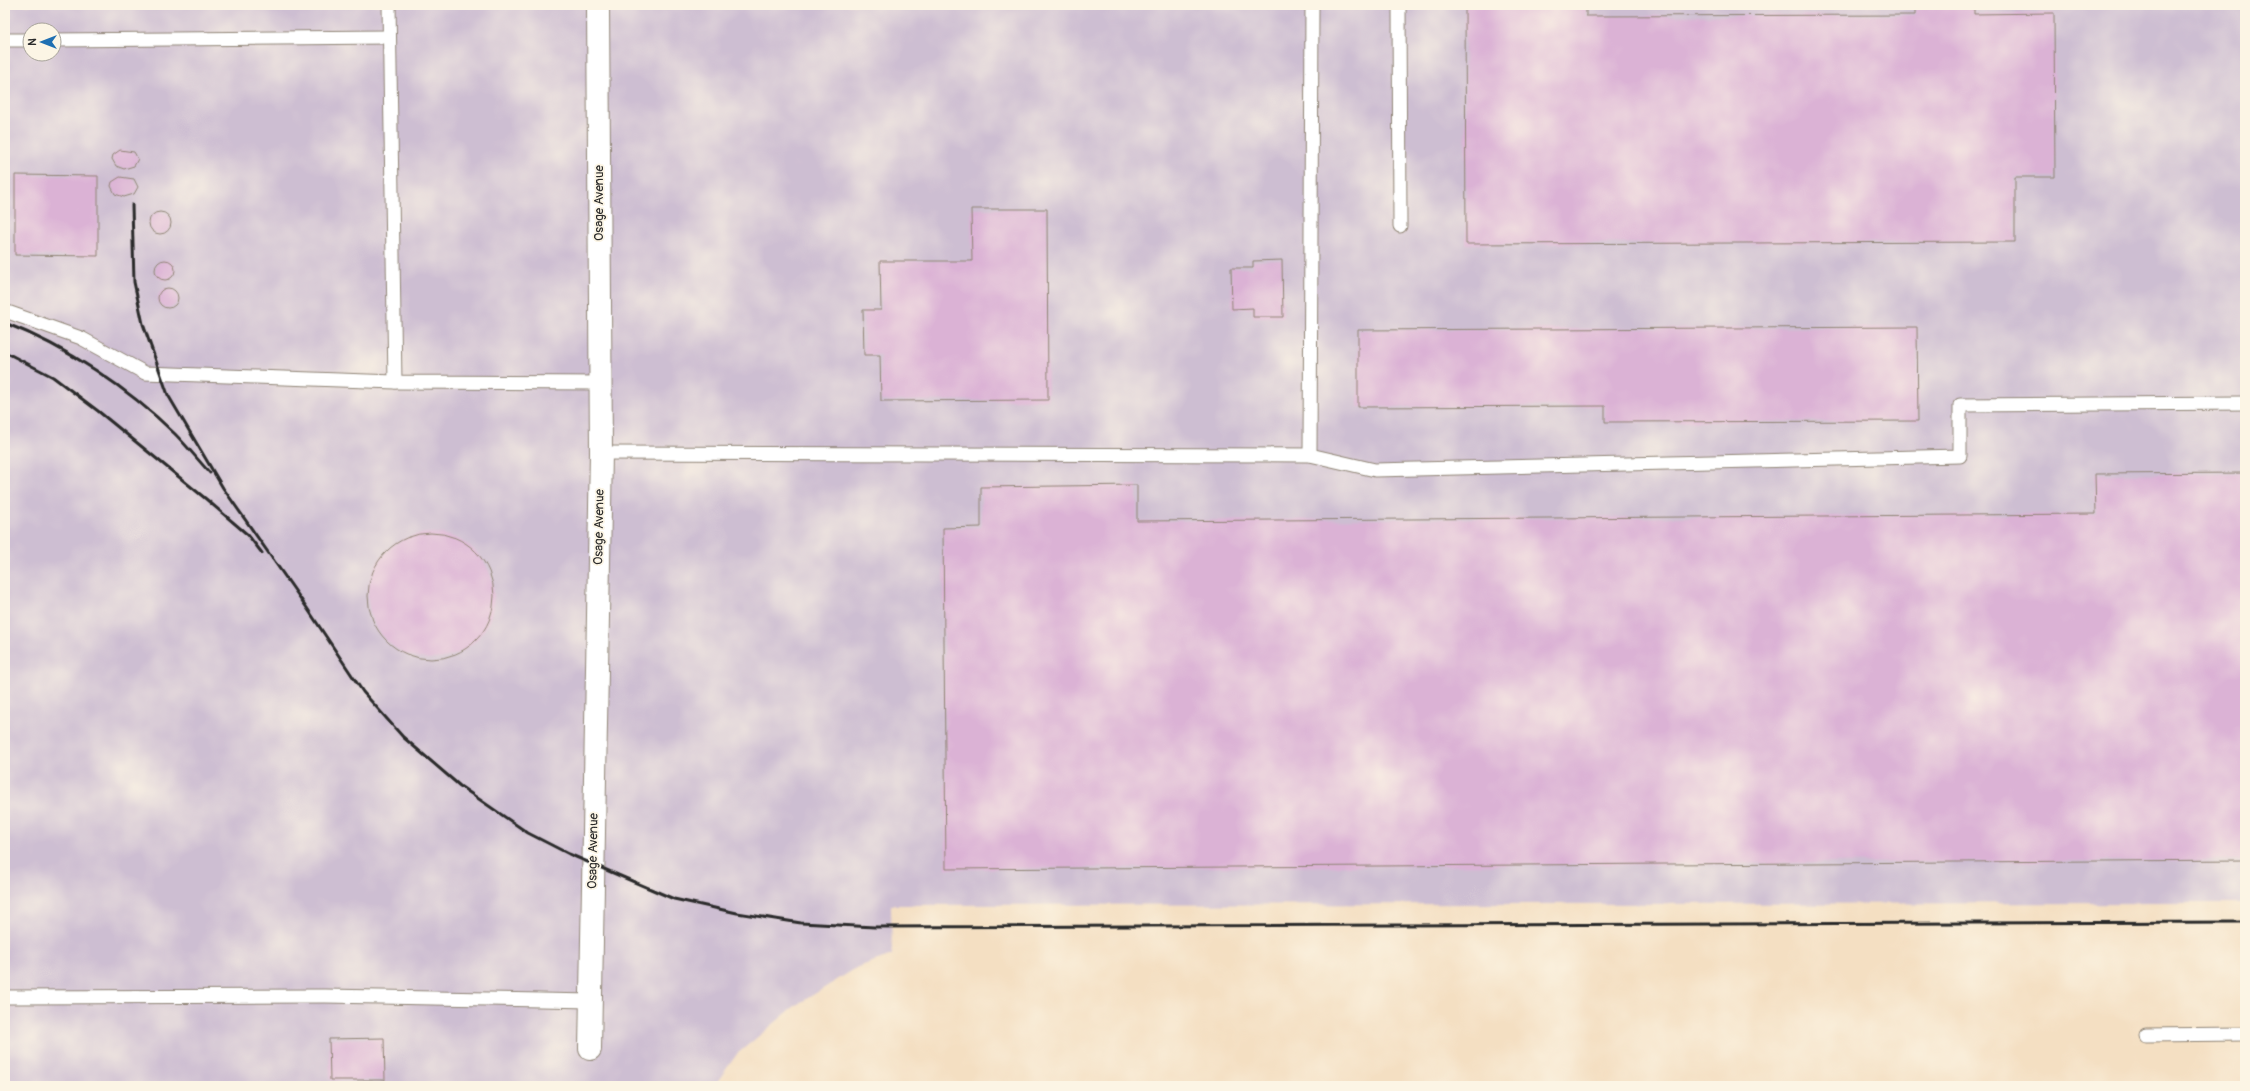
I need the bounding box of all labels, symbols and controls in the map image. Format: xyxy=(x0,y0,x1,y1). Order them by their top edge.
north arrow xyxy=(22,22,62,62)
text: N xyxy=(26,38,39,46)
street label: Osage Avenue xyxy=(591,164,607,241)
street label: Osage Avenue xyxy=(590,488,608,565)
street label: Osage Avenue xyxy=(584,812,602,889)

